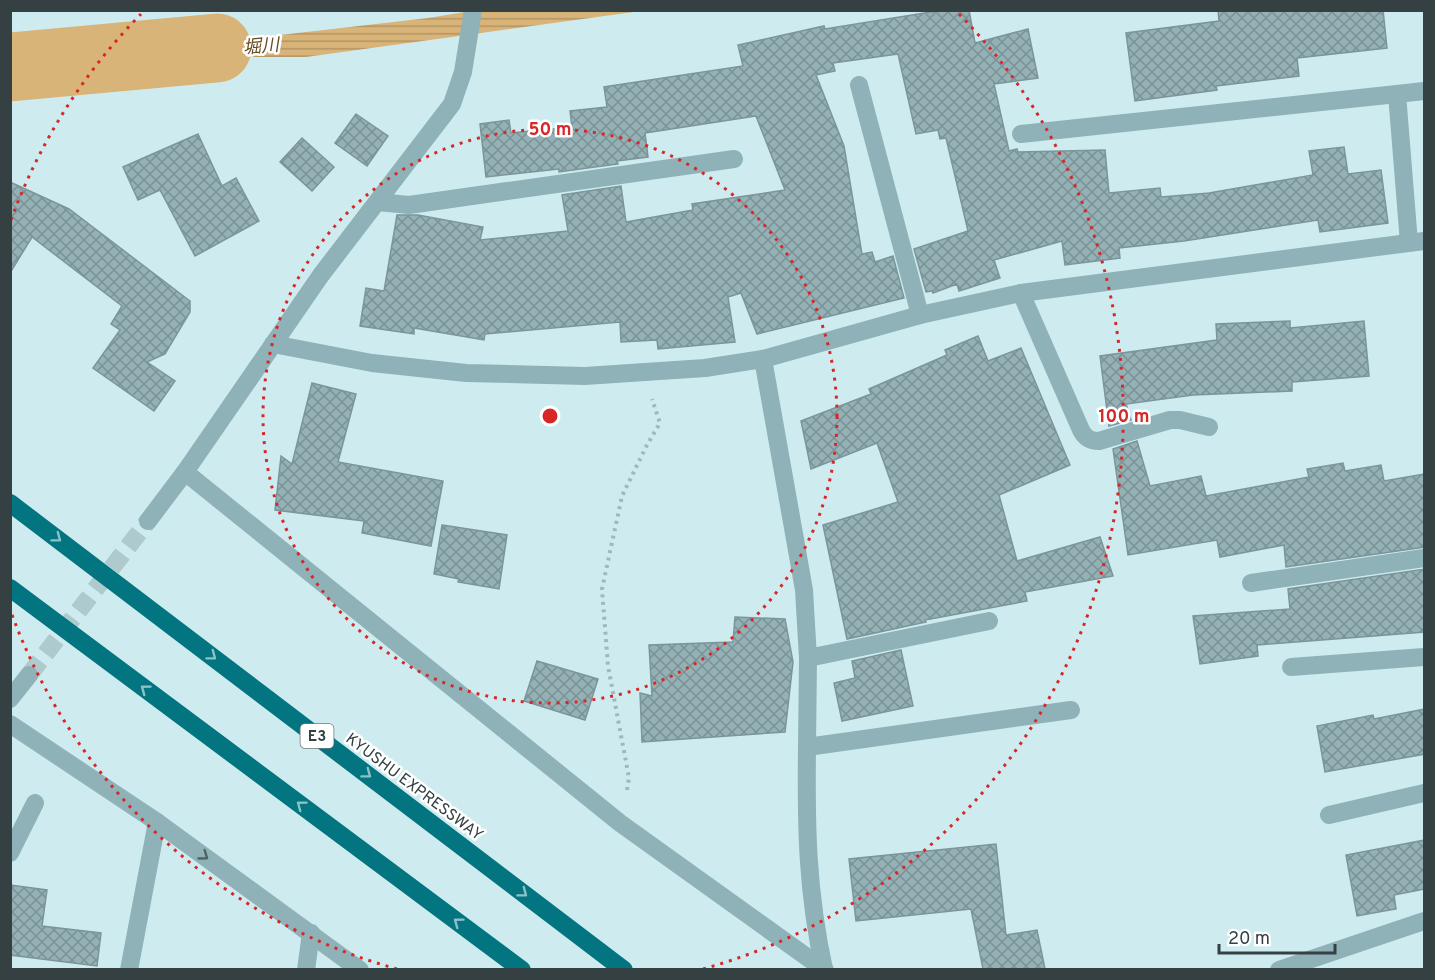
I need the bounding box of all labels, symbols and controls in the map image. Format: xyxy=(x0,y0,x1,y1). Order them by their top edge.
water label: 堀川 xyxy=(242,34,282,61)
text: 50 m xyxy=(528,119,572,142)
centre of rings xyxy=(540,406,560,426)
text: 100 m xyxy=(1098,406,1150,429)
one-way arrow xyxy=(51,531,62,542)
one-way arrow xyxy=(206,649,217,660)
one-way arrow xyxy=(141,685,152,696)
road number: E3 xyxy=(300,724,334,748)
street label: KYUSHU EXPRESSWAY xyxy=(341,729,487,846)
one-way arrow xyxy=(361,767,372,778)
one-way arrow xyxy=(297,802,308,813)
one-way arrow xyxy=(198,849,209,860)
one-way arrow xyxy=(516,885,527,896)
scale bar xyxy=(1219,917,1334,955)
one-way arrow xyxy=(453,918,464,929)
text: 20 m xyxy=(1228,928,1270,951)

